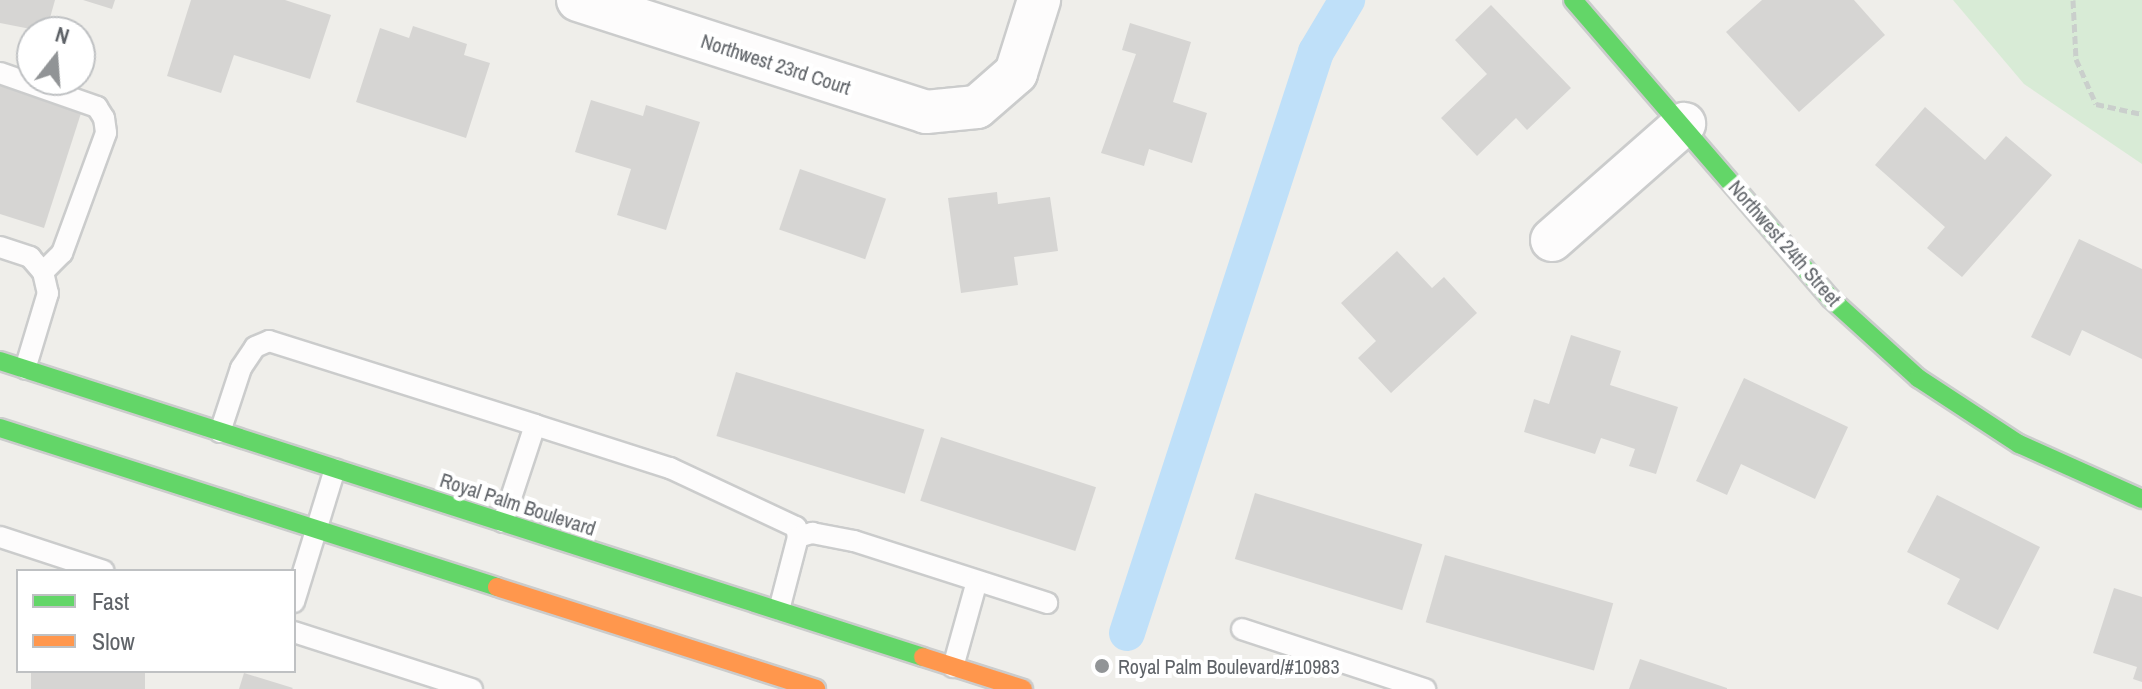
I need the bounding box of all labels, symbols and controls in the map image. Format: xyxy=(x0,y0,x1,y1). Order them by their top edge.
north arrow xyxy=(16,16,96,96)
text: N xyxy=(52,19,73,51)
street label: Northwest 23rd Court xyxy=(698,29,854,99)
street label: Northwest 24th Street xyxy=(1724,175,1846,311)
street label: Royal Palm Boulevard xyxy=(437,468,599,540)
legend xyxy=(16,569,296,673)
text: Fast xyxy=(92,585,129,617)
text: Slow xyxy=(92,625,135,657)
place label: Royal Palm Boulevard/#10983 xyxy=(1118,654,1340,678)
marker: Royal Palm Boulevard/#10983 xyxy=(1093,657,1111,675)

